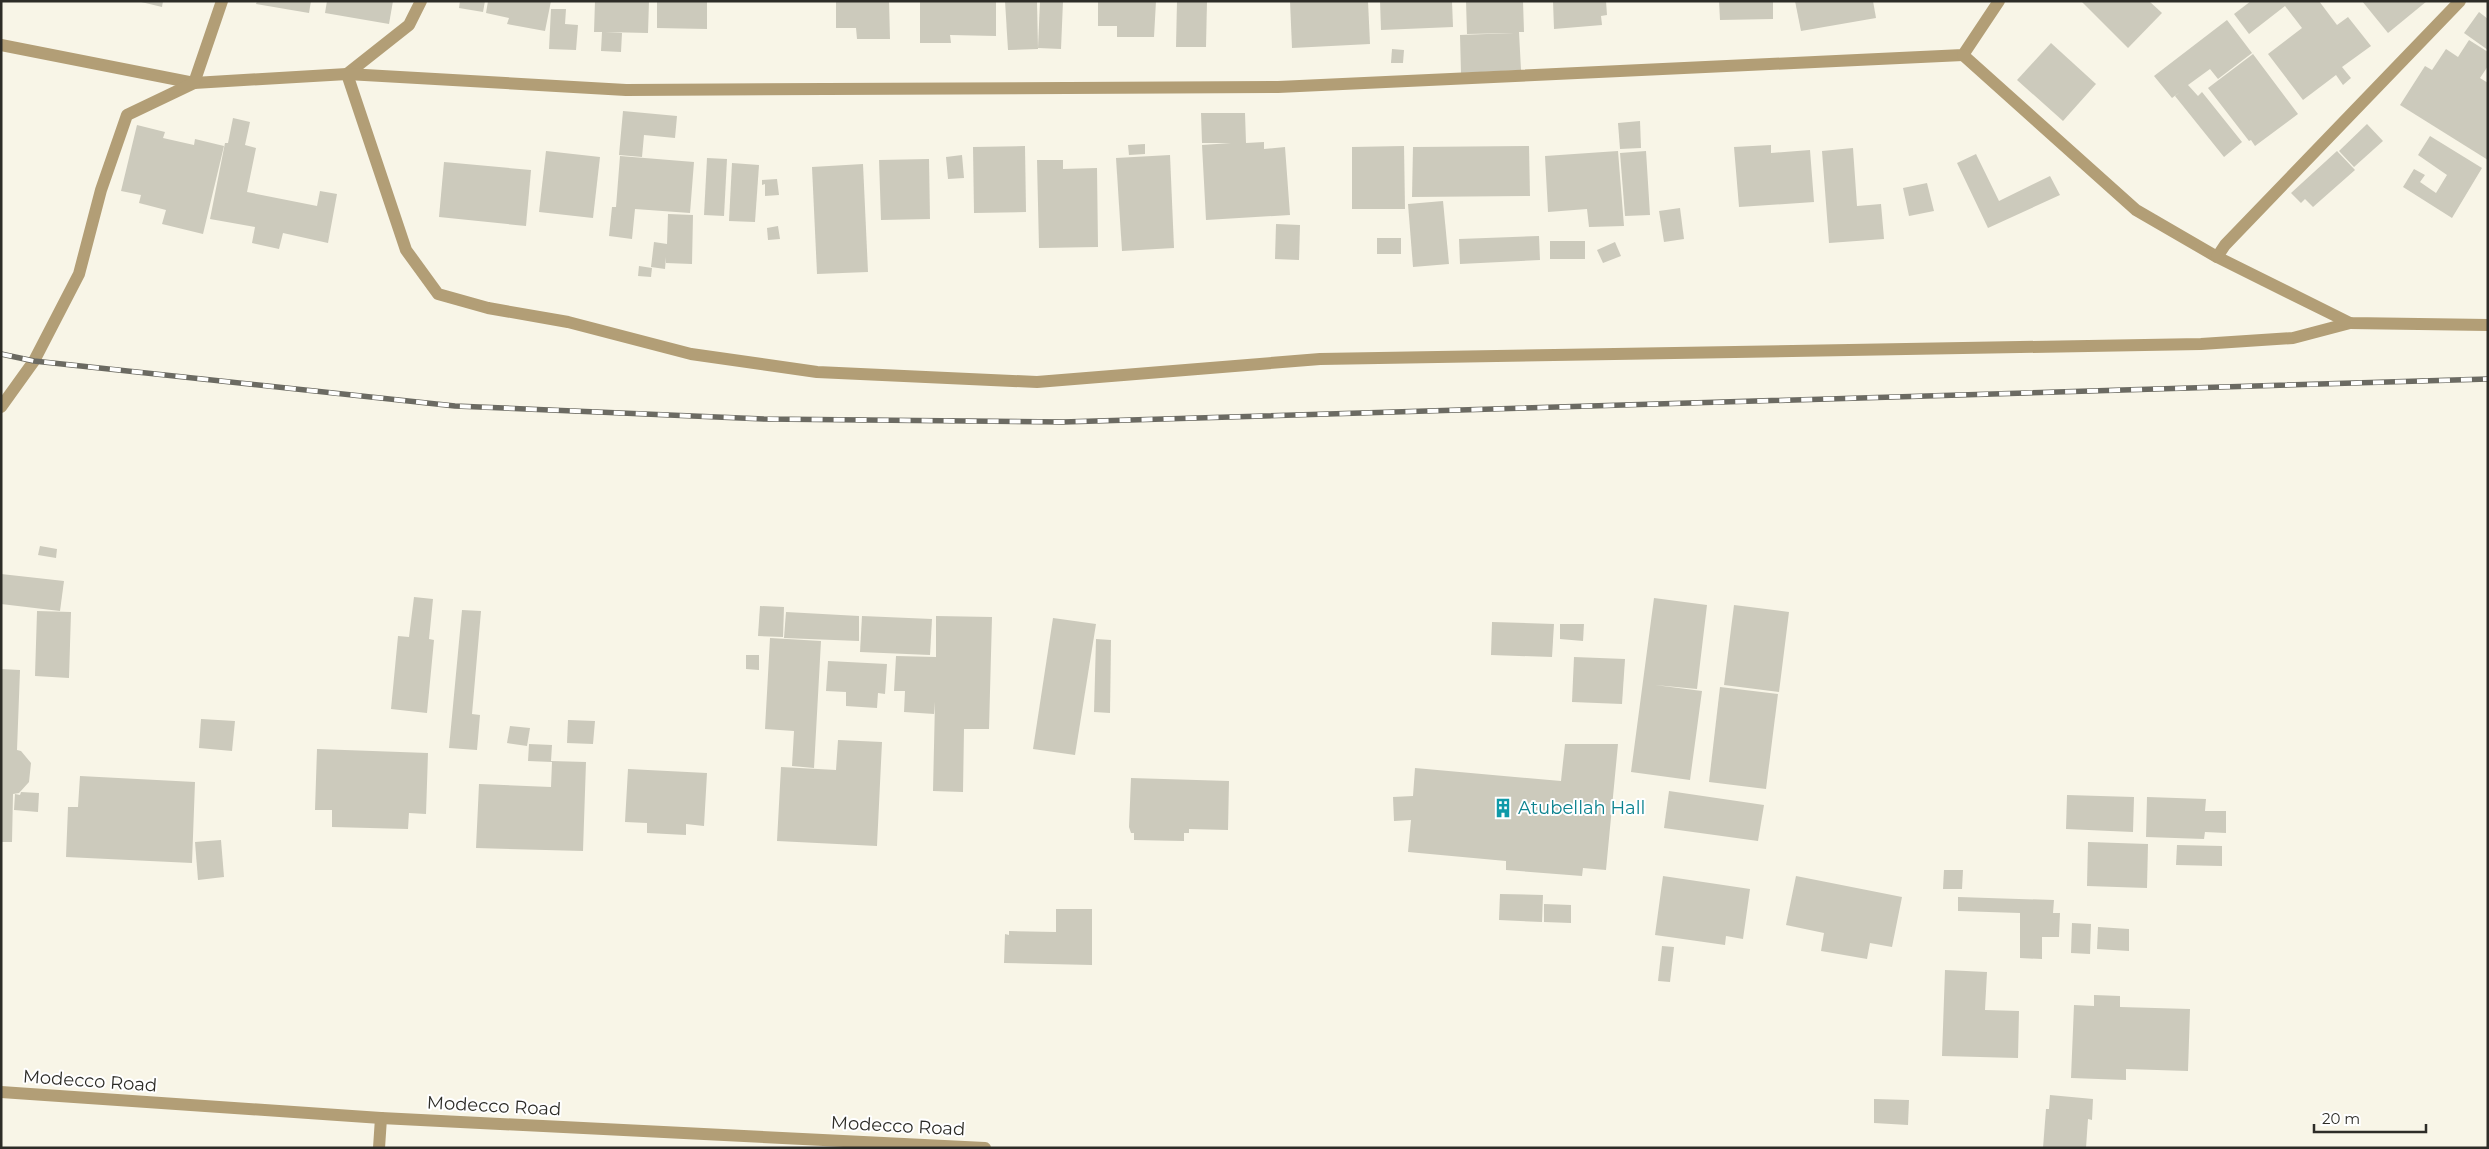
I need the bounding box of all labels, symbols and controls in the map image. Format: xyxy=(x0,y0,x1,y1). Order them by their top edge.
building icon: Atubellah Hall xyxy=(1492,797,1514,819)
place label: Atubellah Hall xyxy=(1518,797,1645,819)
street label: Modecco Road xyxy=(22,1065,158,1097)
street label: Modecco Road xyxy=(426,1091,562,1121)
scale bar xyxy=(2314,1102,2426,1134)
text: 20 m xyxy=(2322,1109,2360,1128)
street label: Modecco Road xyxy=(830,1111,966,1141)

